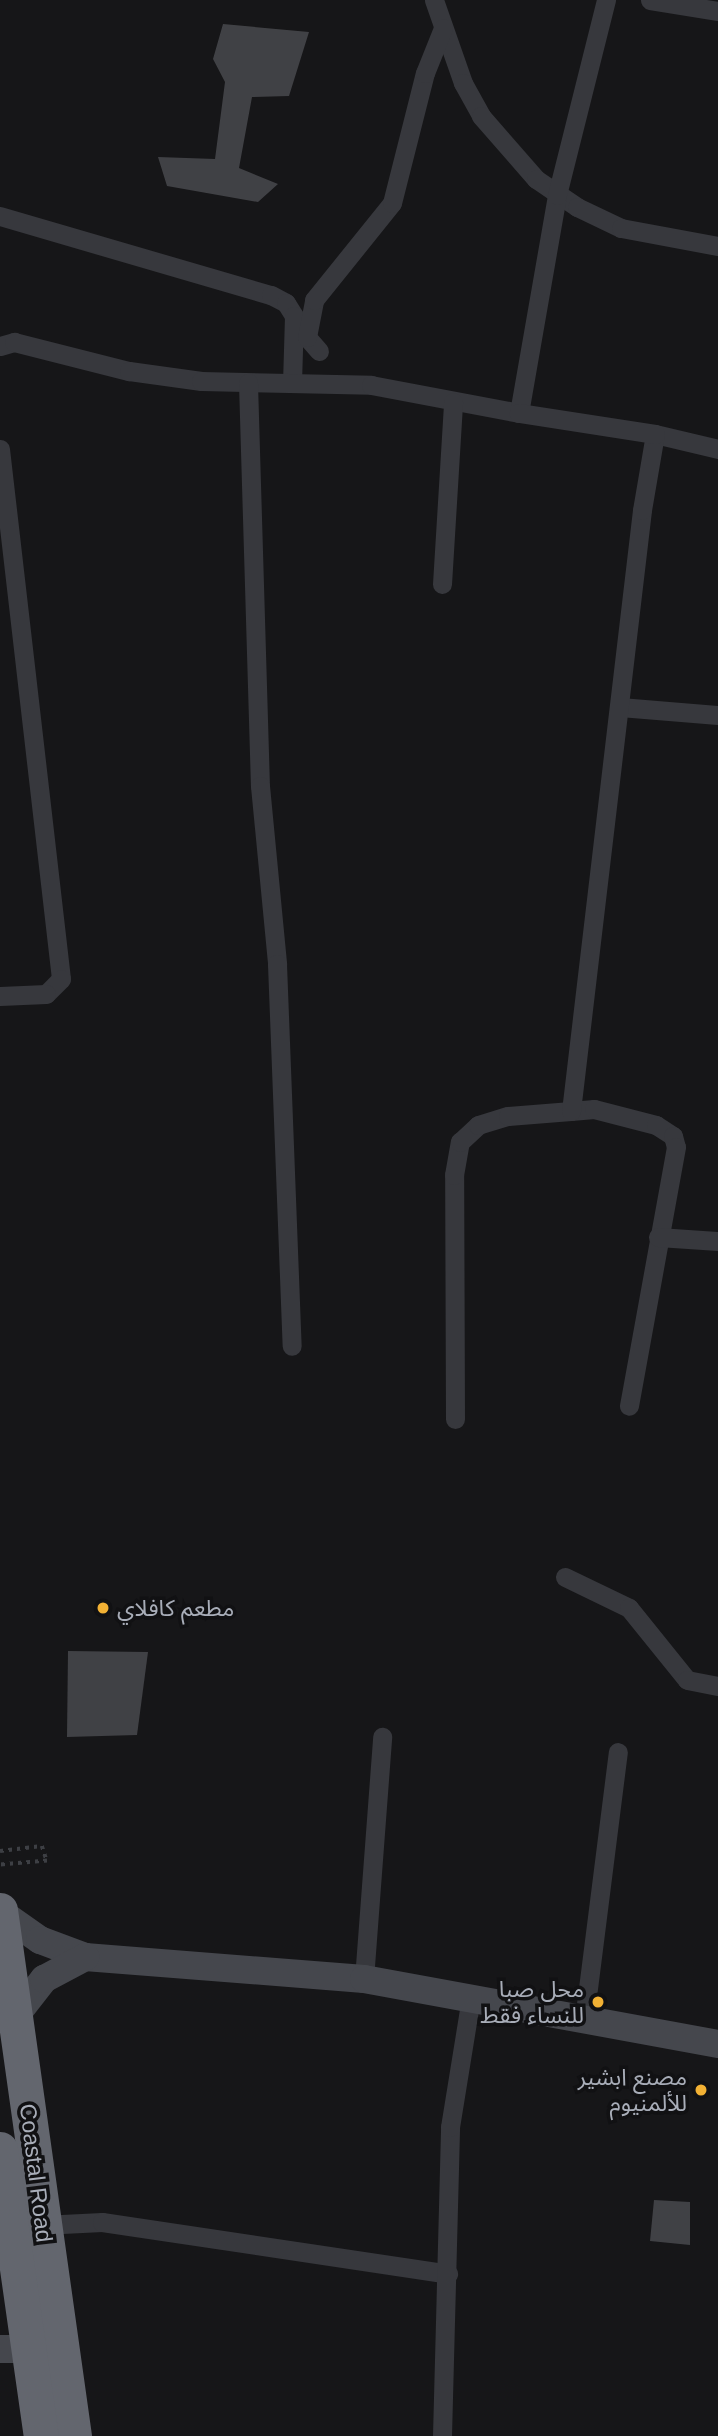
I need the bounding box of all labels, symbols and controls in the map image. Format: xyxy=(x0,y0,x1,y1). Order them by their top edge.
place label: مطعم كافلاي xyxy=(117,1594,234,1622)
marker: مطعم كافلاي xyxy=(95,1600,111,1616)
place label: محل صبا للنساء فقط xyxy=(480,1975,584,2029)
marker: محل صبا للنساء فقط xyxy=(590,1994,606,2010)
place label: مصنع ابشير للألمنيوم xyxy=(578,2063,687,2117)
marker: مصنع ابشير للألمنيوم xyxy=(693,2082,709,2098)
street label: Coastal Road xyxy=(14,2102,58,2244)

